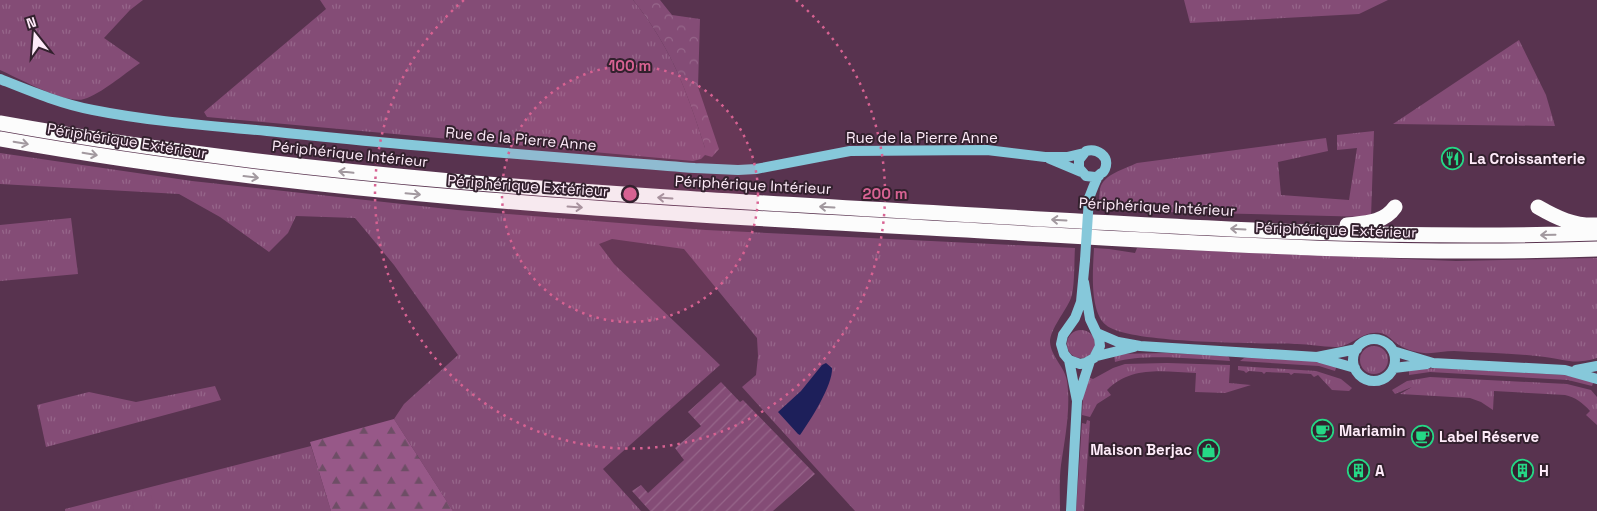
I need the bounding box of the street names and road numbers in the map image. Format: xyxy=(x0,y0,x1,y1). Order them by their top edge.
street label: Périphérique Extérieur xyxy=(46,118,209,163)
street label: Rue de la Pierre Anne xyxy=(445,122,598,155)
street label: Rue de la Pierre Anne xyxy=(846,128,998,147)
street label: Périphérique Intérieur xyxy=(271,136,429,171)
street label: Périphérique Extérieur xyxy=(447,170,610,201)
street label: Périphérique Intérieur xyxy=(674,171,832,198)
street label: Périphérique Intérieur xyxy=(1078,193,1236,220)
street label: Périphérique Extérieur xyxy=(1255,217,1417,242)

